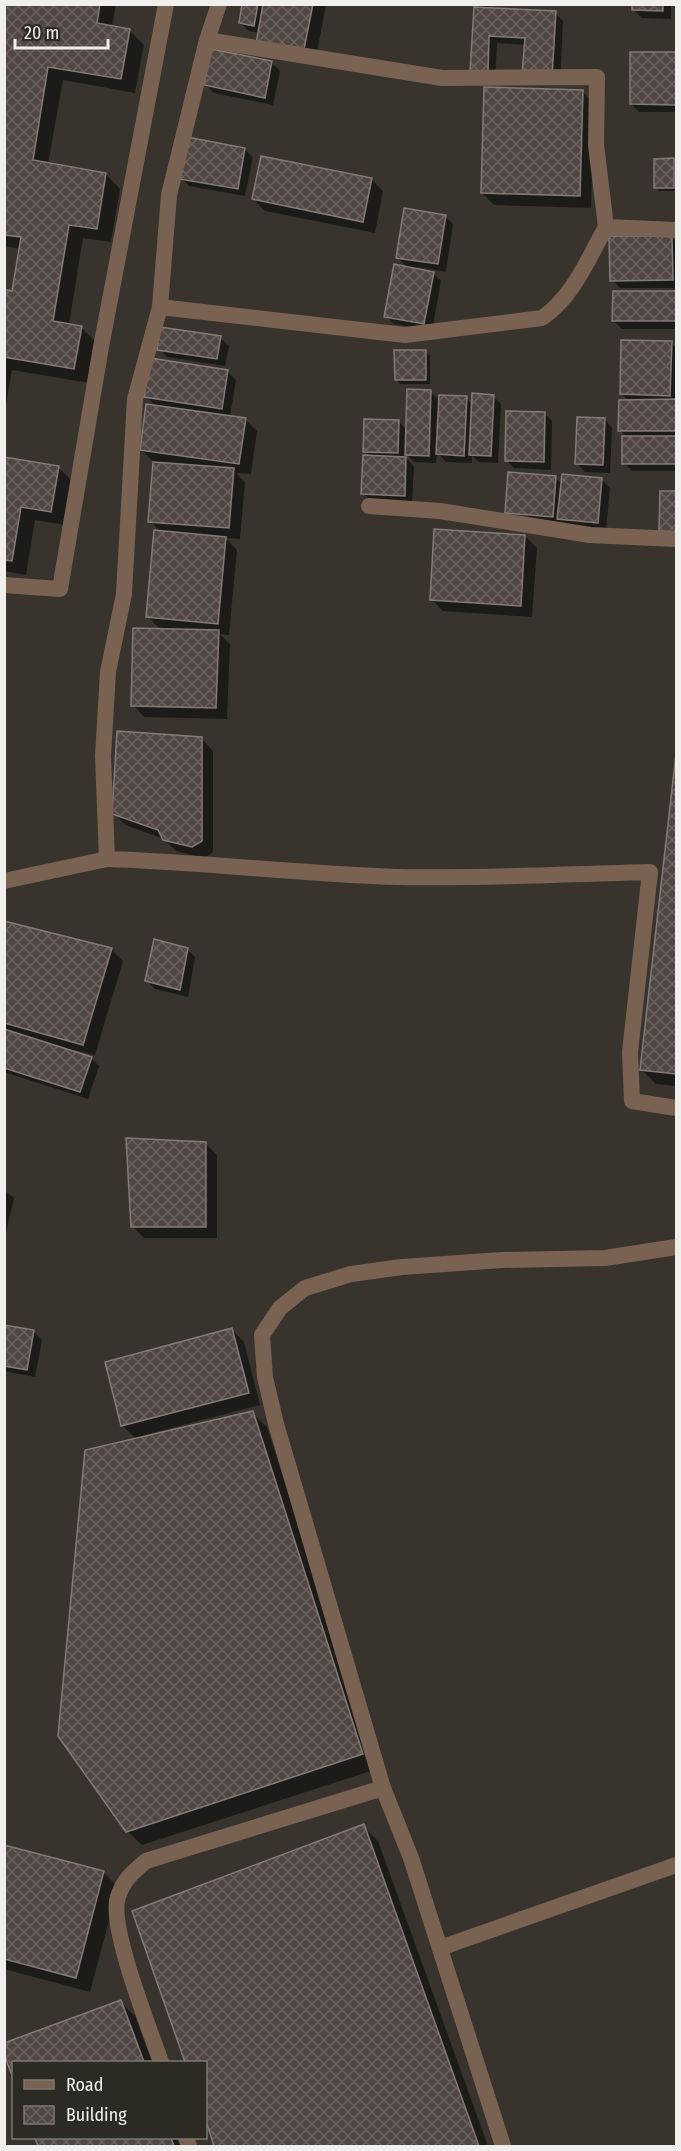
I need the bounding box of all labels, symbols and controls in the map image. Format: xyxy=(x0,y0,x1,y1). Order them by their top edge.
scale bar xyxy=(15,12,108,50)
text: 20 m xyxy=(24,22,59,44)
legend xyxy=(12,2061,207,2139)
text: Road xyxy=(66,2074,103,2096)
text: Building xyxy=(66,2104,127,2126)

